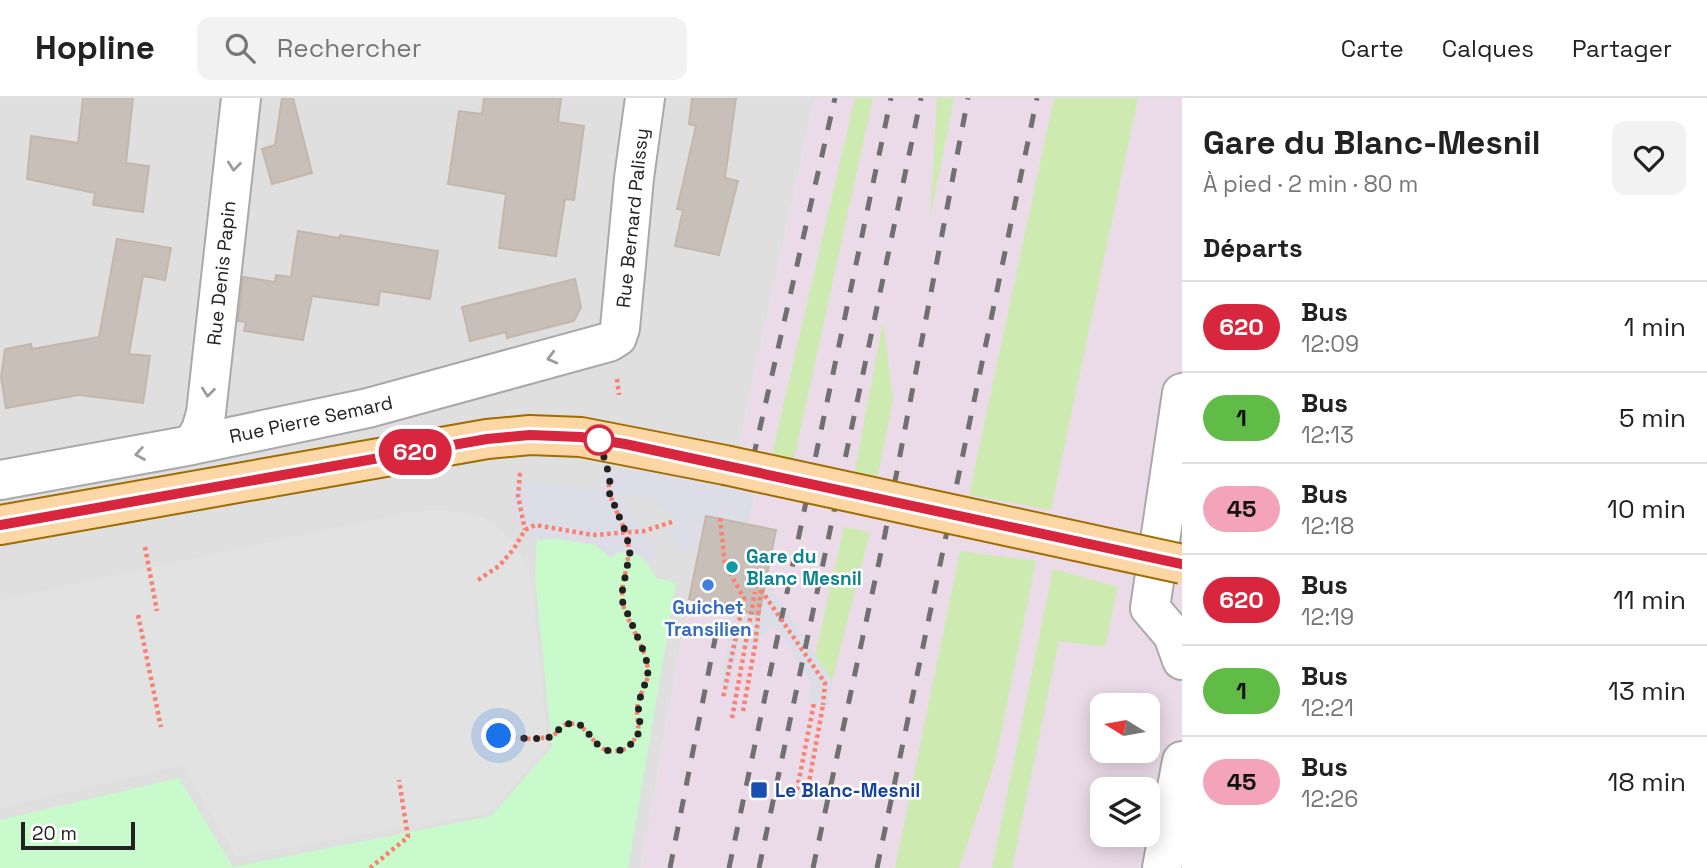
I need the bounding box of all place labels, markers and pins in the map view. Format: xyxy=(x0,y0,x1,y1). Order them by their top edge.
unlabelled marker xyxy=(584,425,614,455)
place label: Gare du Blanc Mesnil xyxy=(746,544,862,591)
marker: Gare du Blanc Mesnil xyxy=(724,559,740,575)
marker: Guichet Transilien xyxy=(700,577,716,593)
place label: Guichet Transilien xyxy=(664,595,752,642)
place label: Le Blanc-Mesnil xyxy=(775,778,920,803)
marker: Le Blanc-Mesnil xyxy=(749,780,769,800)

